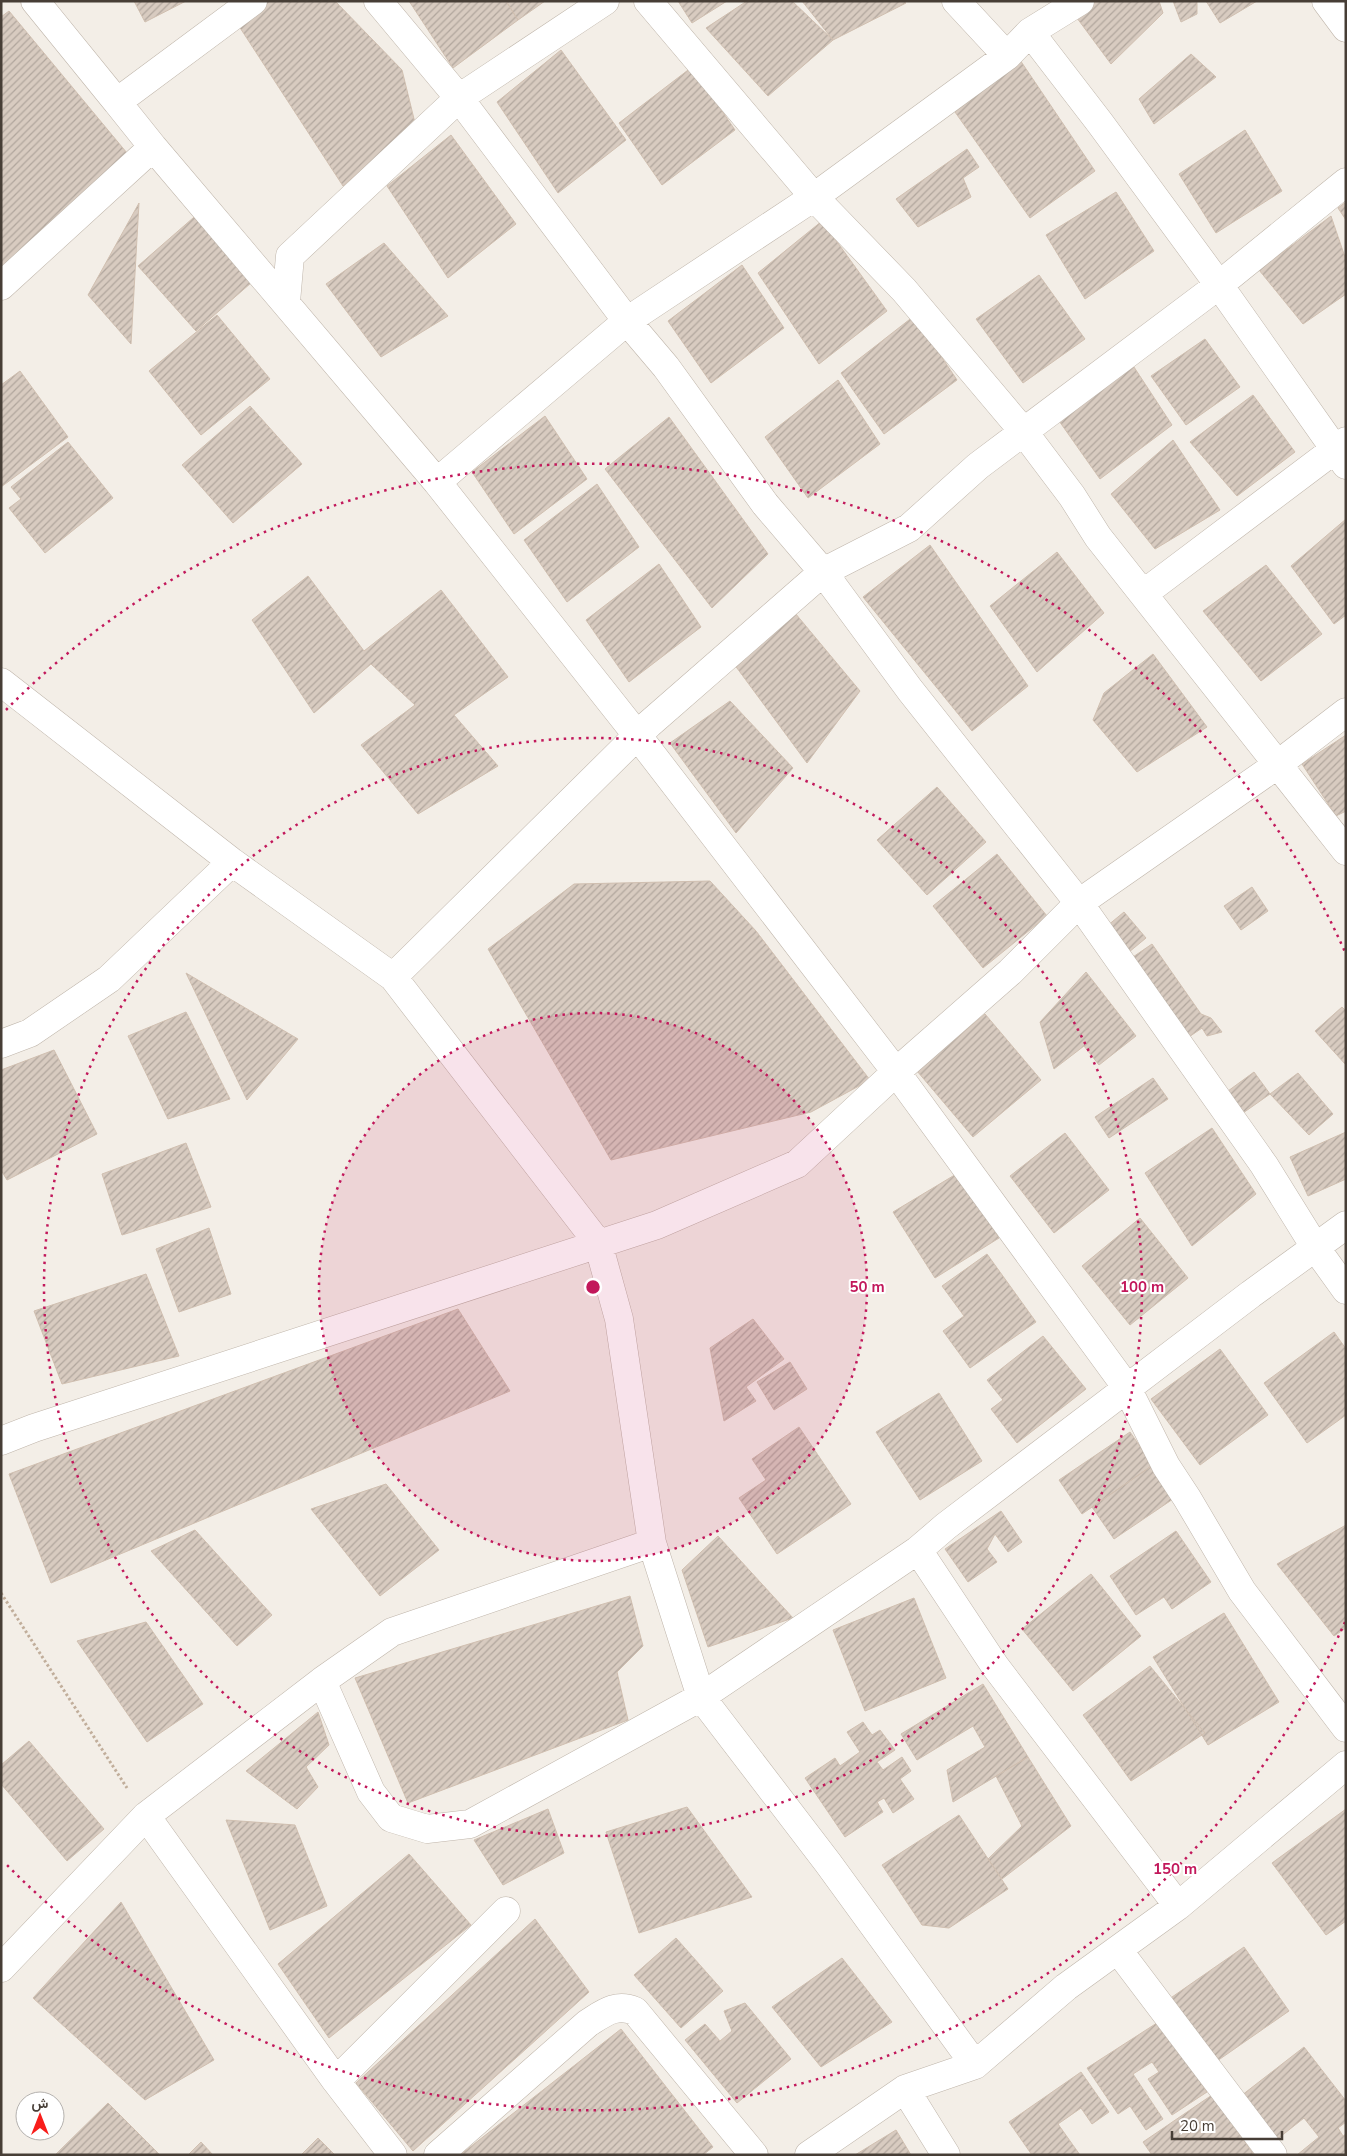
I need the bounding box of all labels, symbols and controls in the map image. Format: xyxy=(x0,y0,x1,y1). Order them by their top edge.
text: 50 m xyxy=(849,1277,885,1297)
text: 100 m xyxy=(1120,1277,1164,1297)
centre of rings xyxy=(584,1278,602,1296)
text: 150 m xyxy=(1153,1859,1197,1879)
north arrow xyxy=(15,2091,65,2141)
text: ش xyxy=(32,2094,49,2113)
scale bar xyxy=(1172,2108,1282,2140)
text: 20 m xyxy=(1180,2116,1215,2136)

